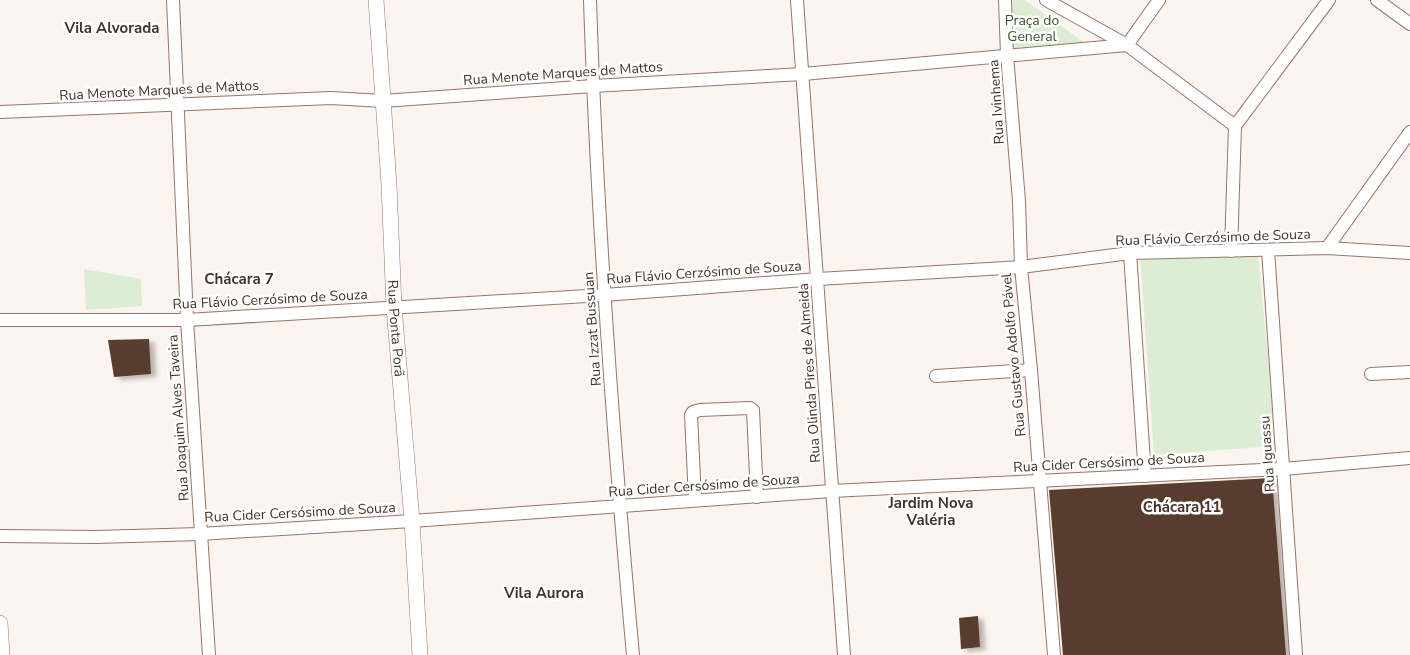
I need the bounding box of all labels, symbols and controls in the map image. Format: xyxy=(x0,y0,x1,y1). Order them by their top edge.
park label: Praça do General xyxy=(1005,11,1059,46)
district label: Vila Alvorada xyxy=(64,18,159,38)
street label: Rua Menote Marques de Mattos xyxy=(463,57,664,90)
street label: Rua Ivinhema xyxy=(984,59,1009,145)
street label: Rua Menote Marques de Mattos xyxy=(59,76,260,105)
street label: Rua Flávio Cerzósimo de Souza xyxy=(1115,225,1311,250)
street label: Rua Flávio Cerzósimo de Souza xyxy=(606,256,802,289)
district label: Chácara 7 xyxy=(204,269,274,289)
street label: Rua Izzat Bussuan xyxy=(579,271,606,387)
street label: Rua Gustavo Adolfo Pável xyxy=(997,271,1030,438)
street label: Rua Ponta Porã xyxy=(383,279,409,378)
street label: Rua Olinda Pires de Almeida xyxy=(794,282,825,463)
street label: Rua Flávio Cerzósimo de Souza xyxy=(172,285,368,314)
street label: Rua Joaquim Alves Taveira xyxy=(163,334,194,502)
street label: Rua Iguassu xyxy=(1255,415,1280,493)
street label: Rua Cider Cersósimo de Souza xyxy=(1013,448,1205,477)
street label: Rua Cider Cersósimo de Souza xyxy=(608,469,800,502)
district label: Jardim Nova Valéria xyxy=(888,493,974,530)
district label: Chácara 11 xyxy=(1143,497,1221,517)
street label: Rua Cider Cersósimo de Souza xyxy=(204,498,396,527)
district label: Vila Aurora xyxy=(503,583,584,603)

